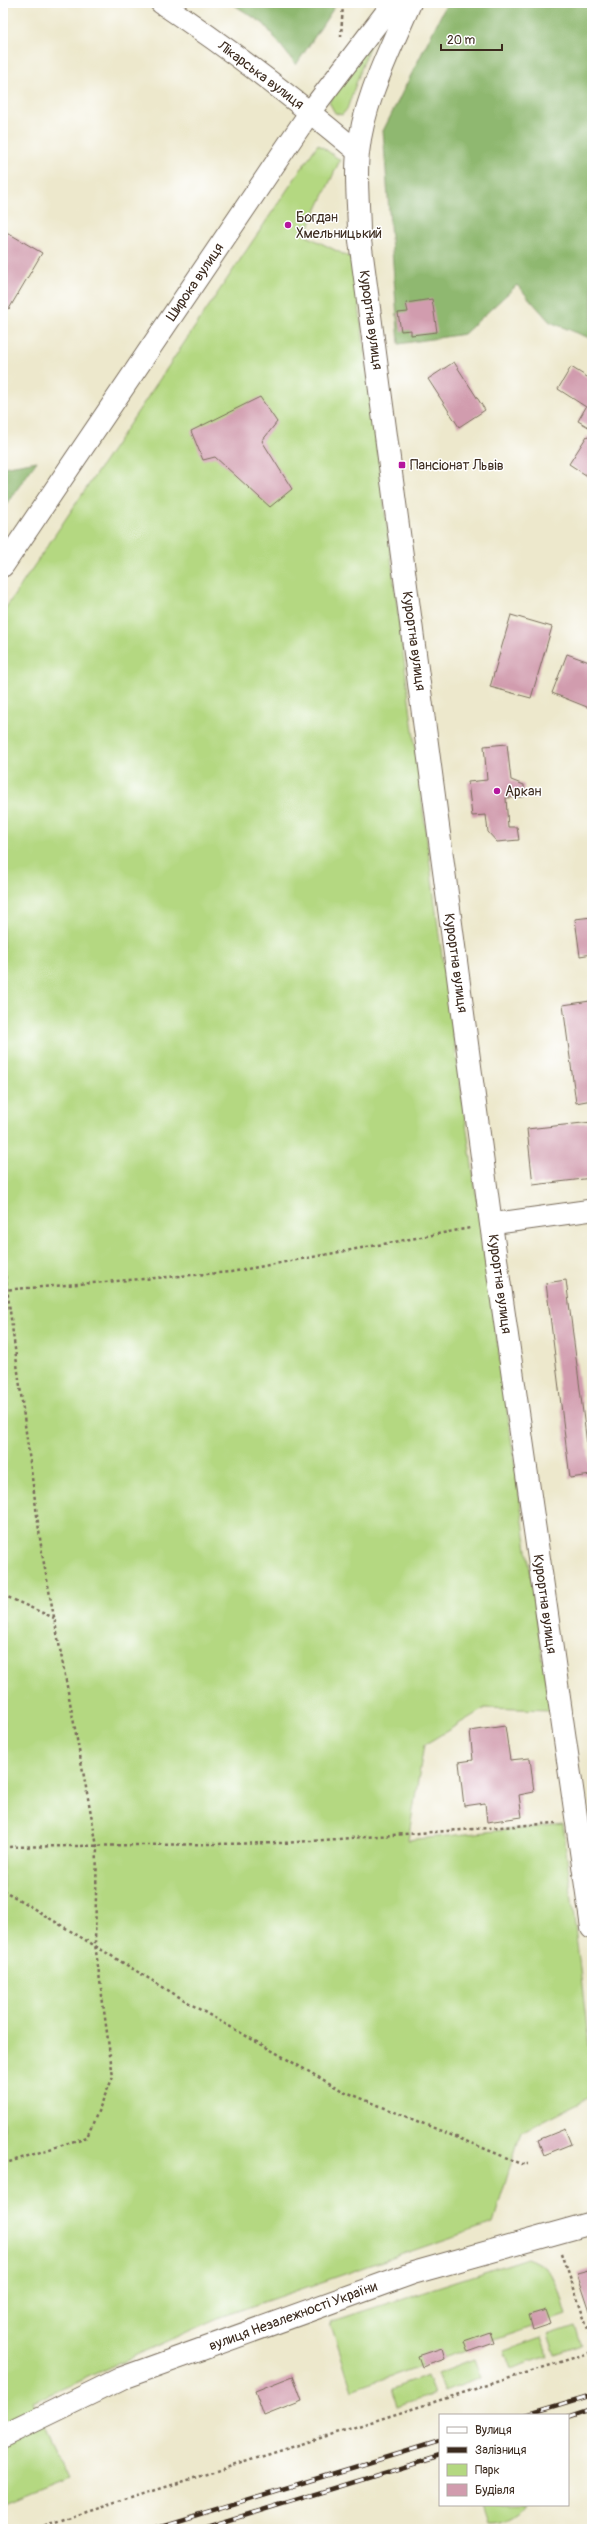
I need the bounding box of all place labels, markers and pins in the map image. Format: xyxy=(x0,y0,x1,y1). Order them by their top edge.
place label: Богдан Хмельницький xyxy=(296,209,382,242)
marker: Богдан Хмельницький xyxy=(283,220,293,230)
place label: Пансіонат Львів xyxy=(410,457,504,474)
marker: Пансіонат Львів xyxy=(397,460,407,470)
place label: Аркан xyxy=(505,783,541,800)
marker: Аркан xyxy=(492,786,502,796)

